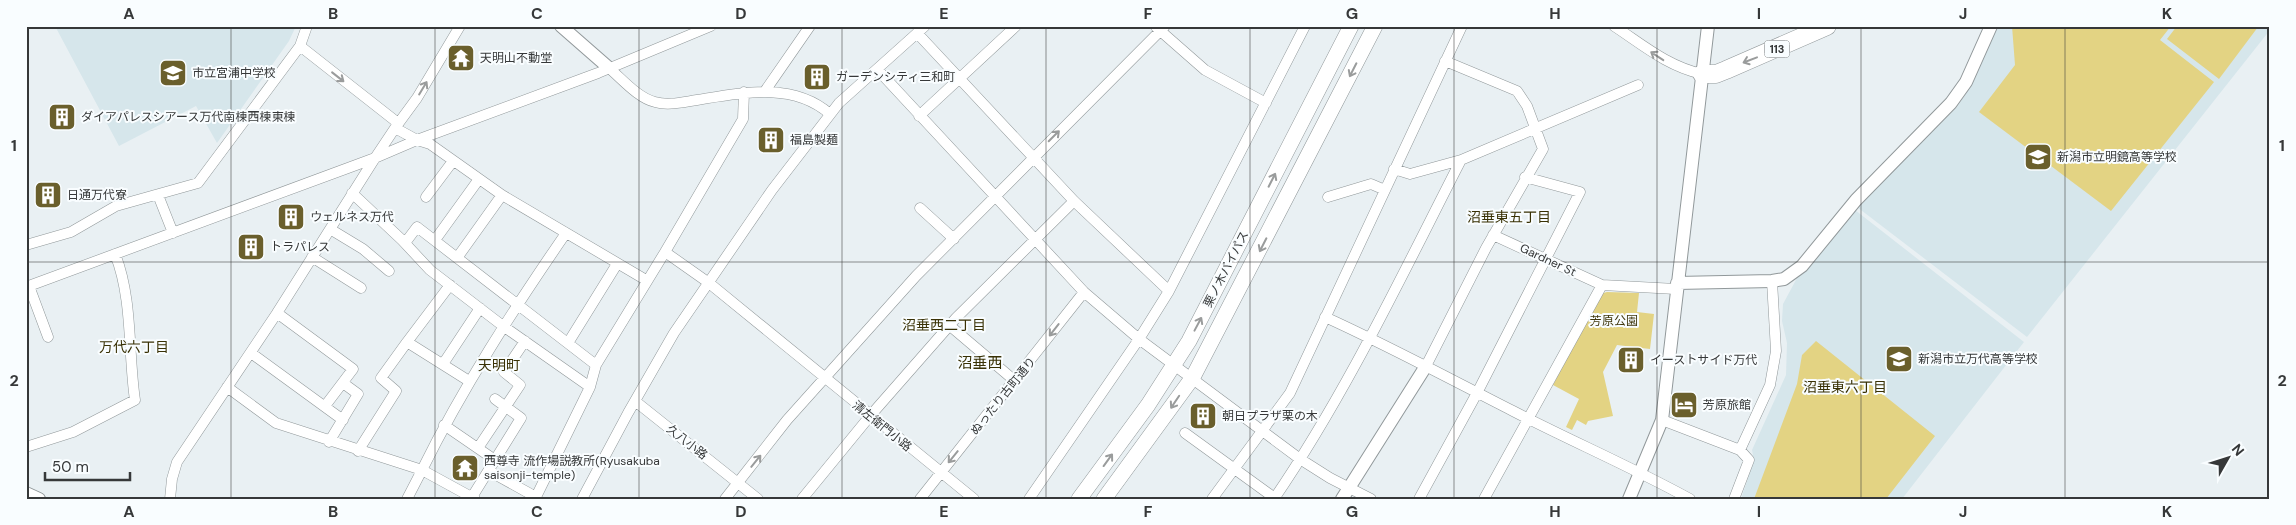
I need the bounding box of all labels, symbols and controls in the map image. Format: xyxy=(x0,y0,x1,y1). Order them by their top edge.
text: A xyxy=(123,3,135,24)
text: B xyxy=(328,3,338,24)
text: C xyxy=(531,3,543,24)
text: D xyxy=(735,3,747,24)
text: E xyxy=(939,3,949,24)
text: F xyxy=(1144,3,1153,24)
text: G xyxy=(1346,3,1358,24)
text: H xyxy=(1549,3,1561,24)
text: I xyxy=(1757,3,1761,24)
text: J xyxy=(1959,3,1967,24)
text: K xyxy=(2162,3,2173,24)
road number: 113 xyxy=(1764,41,1790,58)
temple icon: 天明山不動堂 xyxy=(446,43,476,73)
place label: 天明山不動堂 xyxy=(480,50,552,66)
one-way arrow xyxy=(1651,51,1665,61)
one-way arrow xyxy=(1743,56,1758,65)
school or university icon: 市立宮浦中学校 xyxy=(158,58,188,88)
building icon: ガーデンシティ三和町 xyxy=(802,62,832,92)
one-way arrow xyxy=(1348,62,1358,77)
place label: 市立宮浦中学校 xyxy=(192,65,276,81)
place label: ガーデンシティ三和町 xyxy=(836,69,955,85)
one-way arrow xyxy=(332,71,345,82)
one-way arrow xyxy=(418,81,428,95)
building icon: ダイアパレスシアース万代南棟西棟東棟 xyxy=(47,102,77,132)
place label: ダイアパレスシアース万代南棟西棟東棟 xyxy=(81,109,295,125)
building icon: 福島製麺 xyxy=(756,125,786,155)
one-way arrow xyxy=(1048,130,1060,143)
place label: 福島製麺 xyxy=(790,132,838,148)
text: 1 xyxy=(11,135,17,156)
text: 1 xyxy=(2279,135,2285,156)
school or university icon: 新潟市立明鏡高等学校 xyxy=(2023,142,2053,172)
place label: 新潟市立明鏡高等学校 xyxy=(2057,149,2177,165)
one-way arrow xyxy=(1268,173,1277,188)
building icon: 日通万代寮 xyxy=(33,180,63,210)
place label: 日通万代寮 xyxy=(67,187,127,203)
building icon: ウェルネス万代 xyxy=(276,202,306,232)
district label: 沼垂東五丁目 xyxy=(1467,208,1551,226)
place label: ウェルネス万代 xyxy=(310,209,394,225)
street label: 栗ノ木バイパス xyxy=(1200,228,1252,310)
building icon: トラパレス xyxy=(236,232,266,262)
one-way arrow xyxy=(1258,237,1267,252)
place label: トラパレス xyxy=(270,239,330,255)
street label: Gardner St xyxy=(1517,240,1579,280)
park label: 芳原公園 xyxy=(1590,313,1638,329)
district label: 沼垂西二丁目 xyxy=(902,316,986,334)
one-way arrow xyxy=(1193,317,1203,332)
one-way arrow xyxy=(1049,323,1059,337)
district label: 万代六丁目 xyxy=(99,338,169,356)
school or university icon: 新潟市立万代高等学校 xyxy=(1884,344,1914,374)
building icon: イーストサイド万代 xyxy=(1616,345,1646,375)
place label: 新潟市立万代高等学校 xyxy=(1918,351,2038,367)
place label: イーストサイド万代 xyxy=(1650,352,1757,368)
district label: 沼垂西 xyxy=(957,353,1003,373)
street label: ぬったり古町通り xyxy=(967,354,1039,438)
district label: 天明町 xyxy=(478,356,520,374)
text: 2 xyxy=(9,370,19,391)
text: 2 xyxy=(2277,370,2287,391)
district label: 沼垂東六丁目 xyxy=(1803,378,1887,396)
hotel icon: 芳原旅館 xyxy=(1669,390,1699,420)
one-way arrow xyxy=(1170,395,1180,409)
street label: 清左衛門小路 xyxy=(849,397,915,455)
place label: 芳原旅館 xyxy=(1703,397,1751,413)
building icon: 朝日プラザ栗の木 xyxy=(1188,401,1218,431)
place label: 朝日プラザ栗の木 xyxy=(1222,408,1318,424)
street label: 久八小路 xyxy=(663,421,711,463)
north arrow xyxy=(2204,432,2254,482)
text: N xyxy=(2228,440,2248,459)
scale bar xyxy=(45,450,130,482)
one-way arrow xyxy=(947,451,958,464)
temple icon: 西尊寺 流作場説教所(Ryusakuba saisonji-temple) xyxy=(450,453,480,483)
place label: 西尊寺 流作場説教所(Ryusakuba saisonji-temple) xyxy=(484,453,660,483)
one-way arrow xyxy=(1103,453,1113,467)
one-way arrow xyxy=(750,454,761,467)
text: 50 m xyxy=(52,457,89,477)
text: A xyxy=(123,501,135,522)
text: B xyxy=(328,501,338,522)
text: C xyxy=(531,501,543,522)
text: D xyxy=(735,501,747,522)
text: E xyxy=(939,501,949,522)
text: F xyxy=(1144,501,1153,522)
text: G xyxy=(1346,501,1358,522)
text: H xyxy=(1549,501,1561,522)
text: I xyxy=(1757,501,1761,522)
text: J xyxy=(1959,501,1967,522)
text: K xyxy=(2162,501,2173,522)

